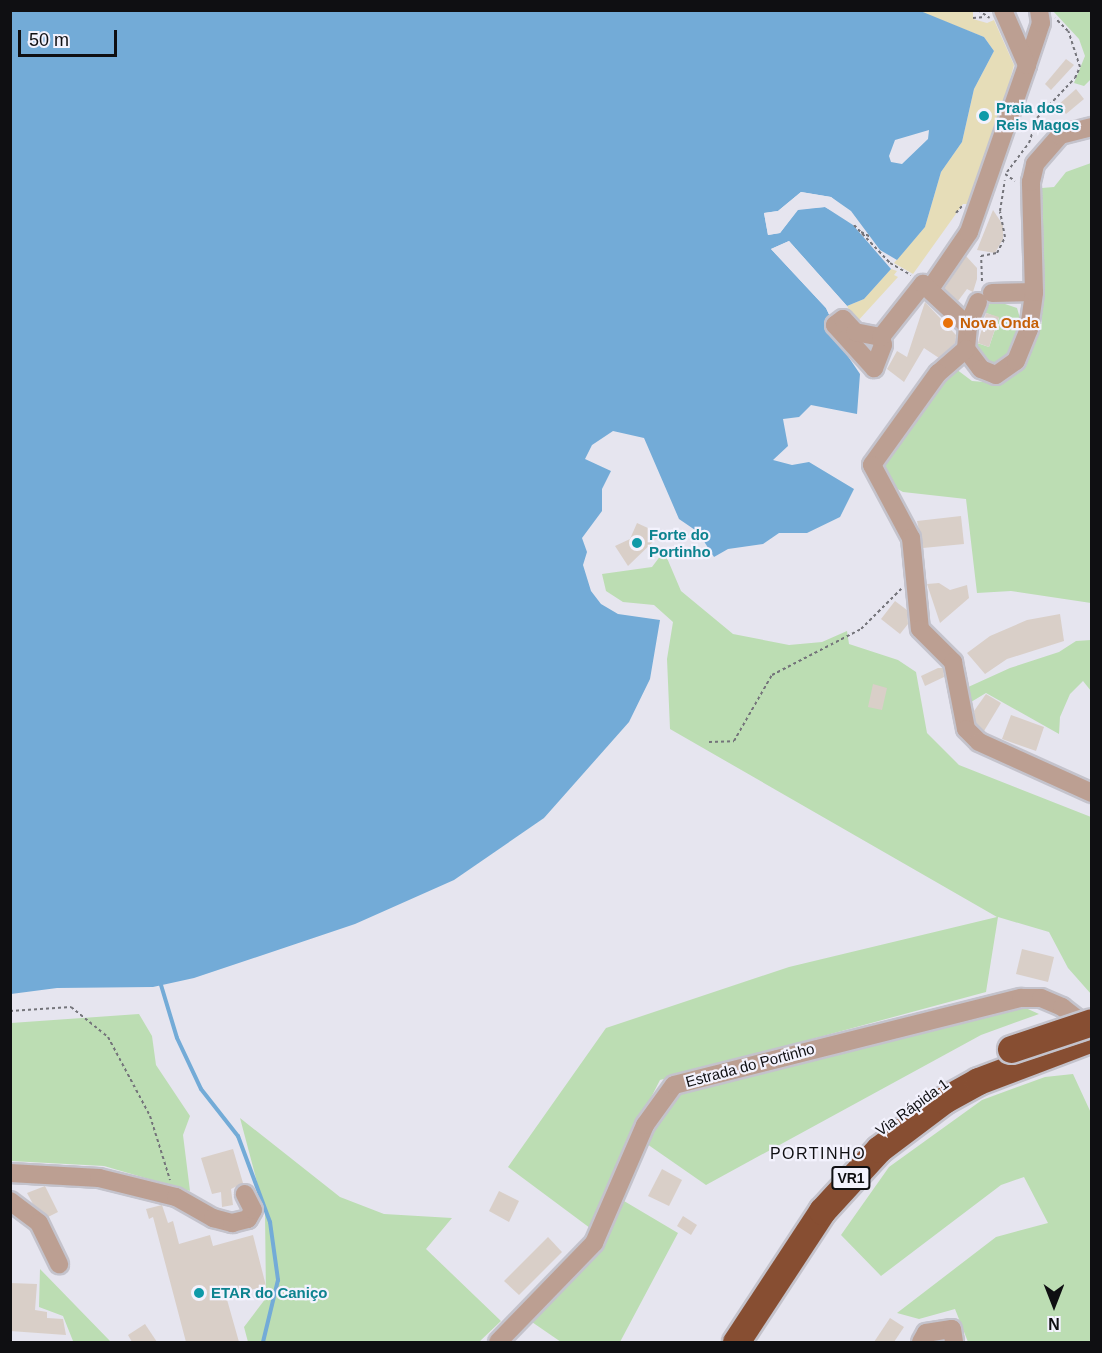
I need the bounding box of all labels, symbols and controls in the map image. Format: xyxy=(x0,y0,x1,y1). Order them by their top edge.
scale bar xyxy=(21,18,120,56)
text: 50 m xyxy=(29,30,69,50)
place label: Praia dos Reis Magos xyxy=(996,98,1079,133)
marker: Praia dos Reis Magos xyxy=(977,109,991,123)
place label: Nova Onda xyxy=(960,314,1039,332)
marker: Nova Onda xyxy=(941,316,955,330)
place label: Forte do Portinho xyxy=(649,525,711,560)
marker: Forte do Portinho xyxy=(630,536,644,550)
street label: Estrada do Portinho xyxy=(684,1039,816,1091)
street label: Via Rápida 1 xyxy=(872,1075,952,1139)
district label: PORTINHO xyxy=(770,1144,866,1164)
road number: VR1 xyxy=(830,1167,872,1189)
north arrow xyxy=(1024,1275,1084,1335)
place label: ETAR do Caniço xyxy=(211,1284,327,1302)
marker: ETAR do Caniço xyxy=(192,1286,206,1300)
text: N xyxy=(1048,1315,1060,1332)

